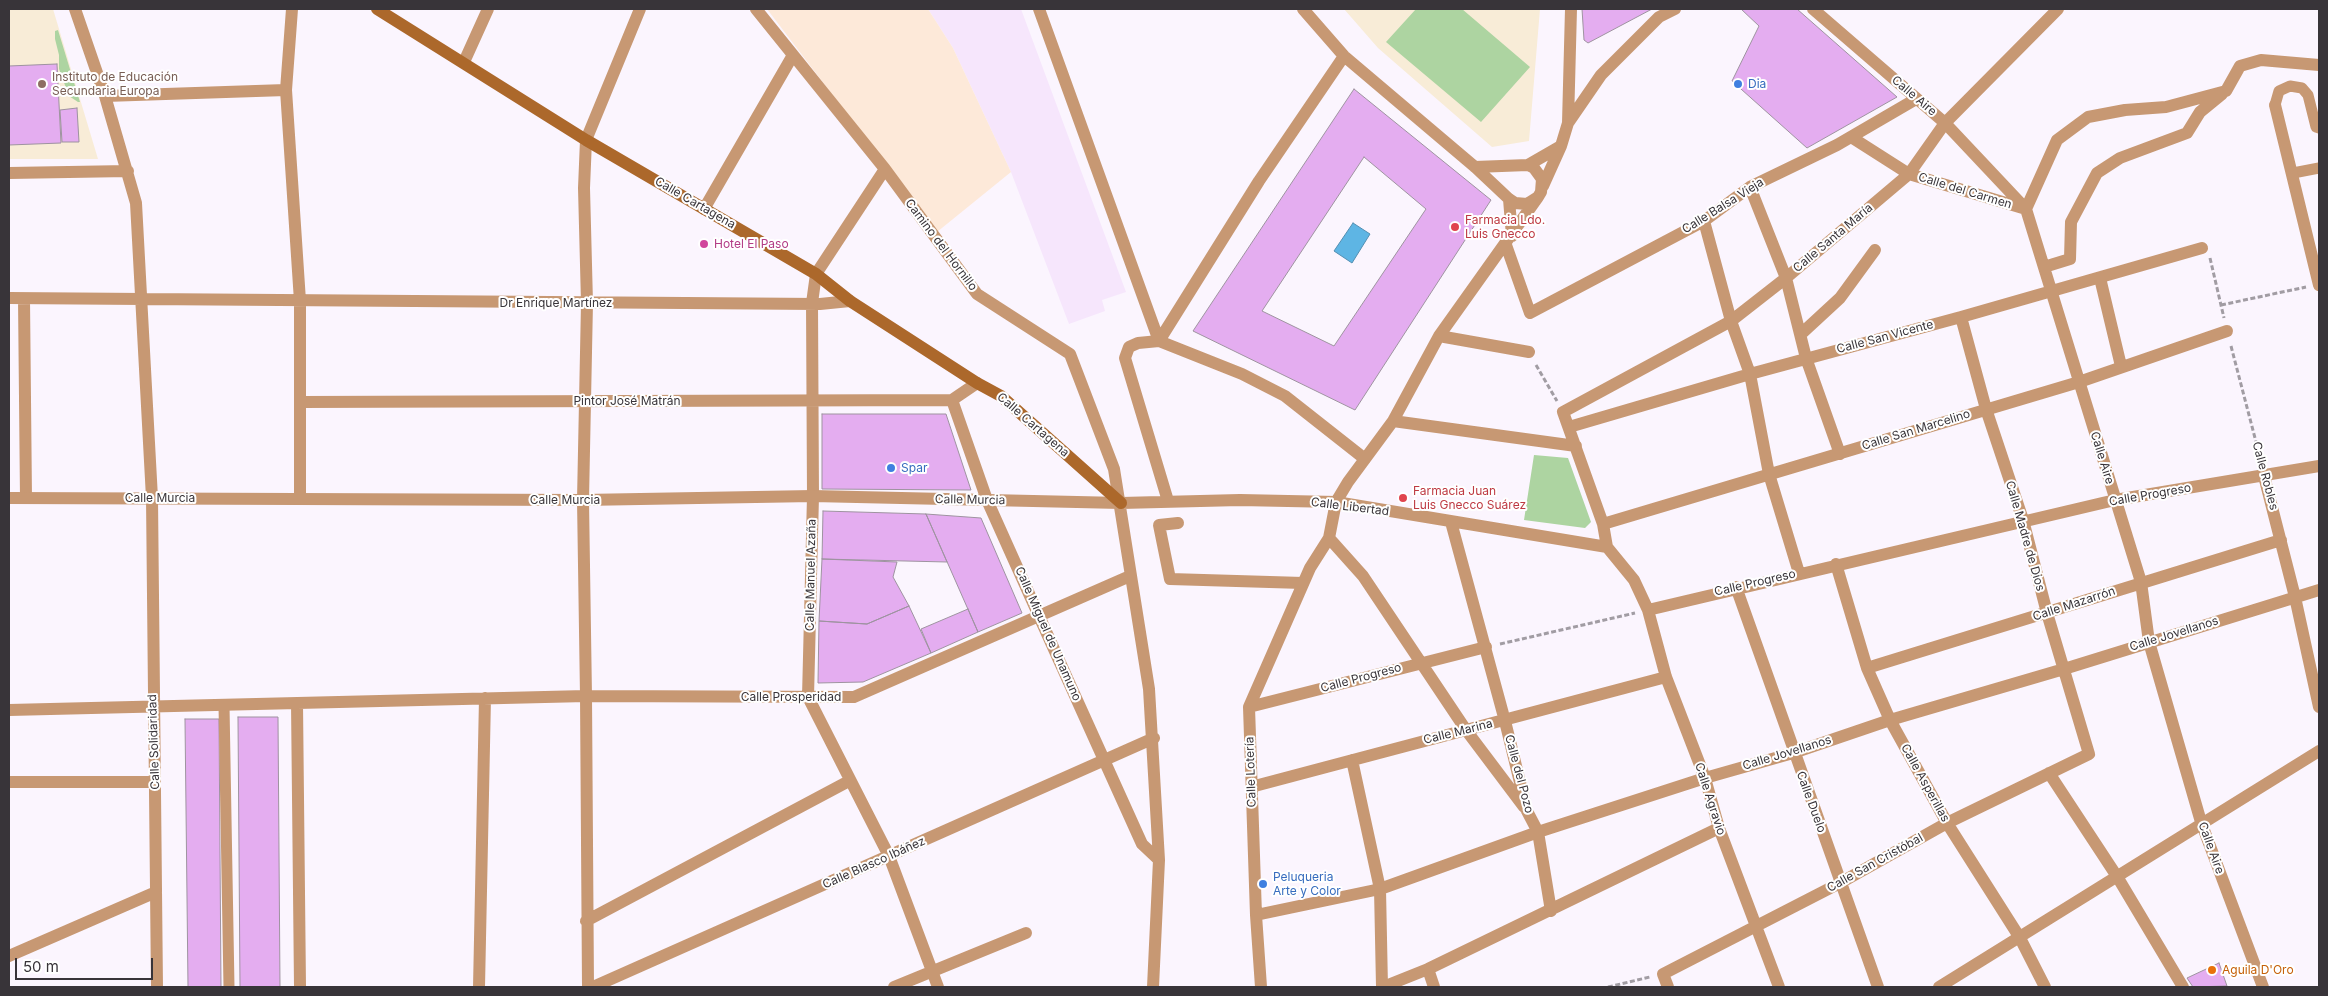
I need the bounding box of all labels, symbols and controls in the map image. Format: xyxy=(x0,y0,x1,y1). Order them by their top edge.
place label: Instituto de Educación Secundaria Europa xyxy=(52,70,178,98)
street label: Calle Aire xyxy=(1889,73,1939,119)
place label: Dia xyxy=(1748,77,1766,91)
marker: Instituto de Educación Secundaria Europa xyxy=(36,78,48,90)
marker: Dia xyxy=(1732,78,1744,90)
street label: Calle del Carmen xyxy=(1916,170,2014,212)
street label: Calle Cartagena xyxy=(652,174,738,232)
street label: Calle Balsa Vieja xyxy=(1680,175,1766,237)
street label: Camino del Hornillo xyxy=(902,196,980,294)
street label: Calle Santa María xyxy=(1790,201,1876,275)
place label: Farmacia Ldo. Luis Gnecco xyxy=(1465,213,1545,241)
marker: Farmacia Ldo. Luis Gnecco xyxy=(1449,221,1461,233)
place label: Hotel El Paso xyxy=(714,237,789,251)
marker: Hotel El Paso xyxy=(698,238,710,250)
street label: Dr Enrique Martínez xyxy=(500,296,612,310)
street label: Calle San Vicente xyxy=(1835,317,1935,357)
street label: Calle Cartagena xyxy=(994,390,1072,460)
street label: Pintor José Matrán xyxy=(573,394,681,408)
street label: Calle San Marcelino xyxy=(1860,407,1972,453)
street label: Calle Aire xyxy=(2087,430,2117,486)
street label: Calle Robles xyxy=(2249,440,2281,512)
place label: Spar xyxy=(901,461,927,475)
marker: Spar xyxy=(885,462,897,474)
street label: Calle Madre de Dios xyxy=(2002,479,2048,593)
street label: Calle Progreso xyxy=(2108,481,2192,509)
place label: Farmacia Juan Luis Gnecco Suárez xyxy=(1413,484,1526,512)
street label: Calle Murcia xyxy=(125,491,195,505)
street label: Calle Murcia xyxy=(935,492,1005,508)
marker: Farmacia Juan Luis Gnecco Suárez xyxy=(1397,492,1409,504)
street label: Calle Murcia xyxy=(530,493,600,507)
street label: Calle Libertad xyxy=(1310,495,1390,519)
street label: Calle Manuel Azaña xyxy=(803,519,819,631)
street label: Calle Miguel de Unamuno xyxy=(1012,565,1084,703)
street label: Calle Progreso xyxy=(1713,567,1797,599)
street label: Calle Mazarrón xyxy=(2031,584,2117,624)
street label: Calle Jovellanos xyxy=(2128,614,2220,654)
street label: Calle Progreso xyxy=(1319,660,1403,696)
street label: Calle Prosperidad xyxy=(741,690,841,704)
street label: Calle Solidaridad xyxy=(145,694,163,790)
street label: Calle Marina xyxy=(1422,716,1494,748)
street label: Calle del Pozo xyxy=(1502,733,1536,815)
street label: Calle Jovellanos xyxy=(1741,733,1833,773)
street label: Calle Lotería xyxy=(1243,736,1259,808)
street label: Calle Asperillas xyxy=(1898,741,1952,825)
street label: Calle Agravio xyxy=(1692,761,1728,837)
street label: Calle Duelo xyxy=(1793,769,1829,835)
street label: Calle Aire xyxy=(2195,820,2227,876)
street label: Calle San Cristóbal xyxy=(1825,831,1925,895)
street label: Calle Blasco Ibáñez xyxy=(820,834,928,892)
place label: Peluqueria Arte y Color xyxy=(1273,870,1341,898)
marker: Peluqueria Arte y Color xyxy=(1257,878,1269,890)
scale bar xyxy=(18,948,155,980)
text: 50 m xyxy=(23,957,59,976)
place label: Aguila D'Oro xyxy=(2222,963,2294,977)
marker: Aguila D'Oro xyxy=(2206,964,2218,976)

